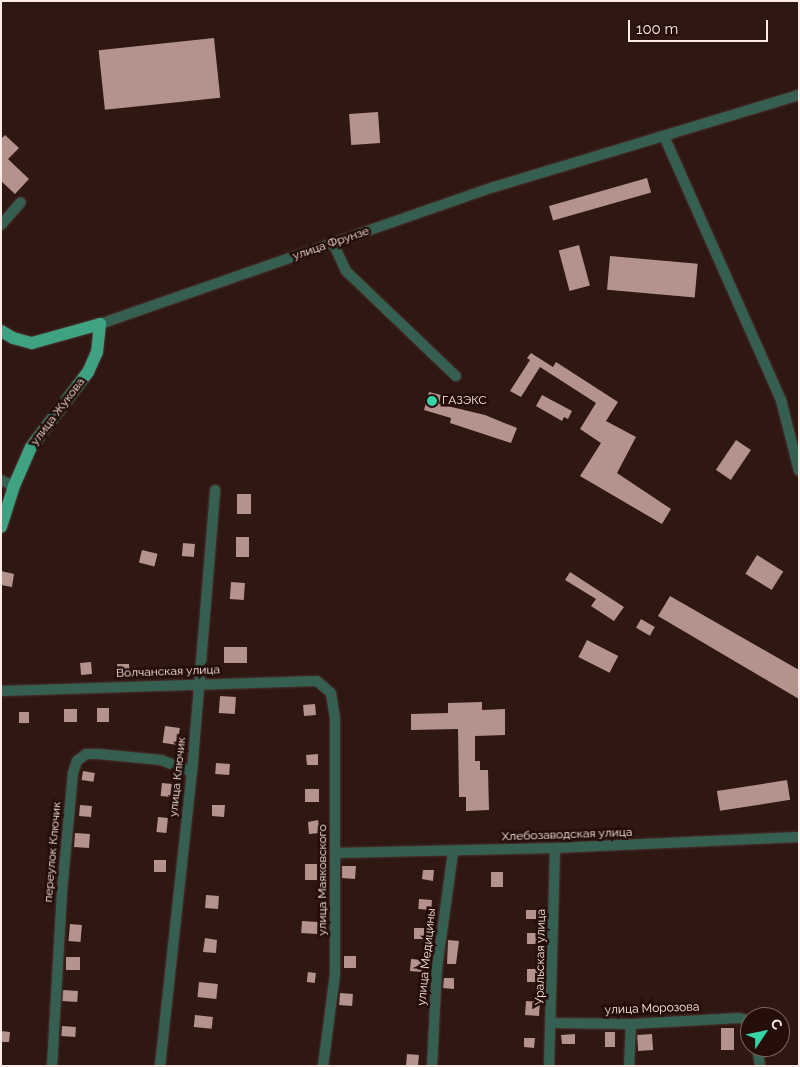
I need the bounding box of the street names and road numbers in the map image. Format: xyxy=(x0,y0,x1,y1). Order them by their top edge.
street label: улица Фрунзе xyxy=(291,224,371,264)
street label: улица Жукова xyxy=(28,375,88,449)
street label: Волчанская улица xyxy=(116,663,220,681)
street label: улица Ключик xyxy=(167,736,189,818)
street label: переулок Ключик xyxy=(41,801,65,903)
street label: улица Маяковского xyxy=(316,824,330,936)
street label: Хлебозаводская улица xyxy=(501,826,633,844)
street label: улица Медицины xyxy=(415,908,439,1006)
street label: Уральская улица xyxy=(533,909,549,1005)
street label: улица Морозова xyxy=(604,1000,700,1018)

